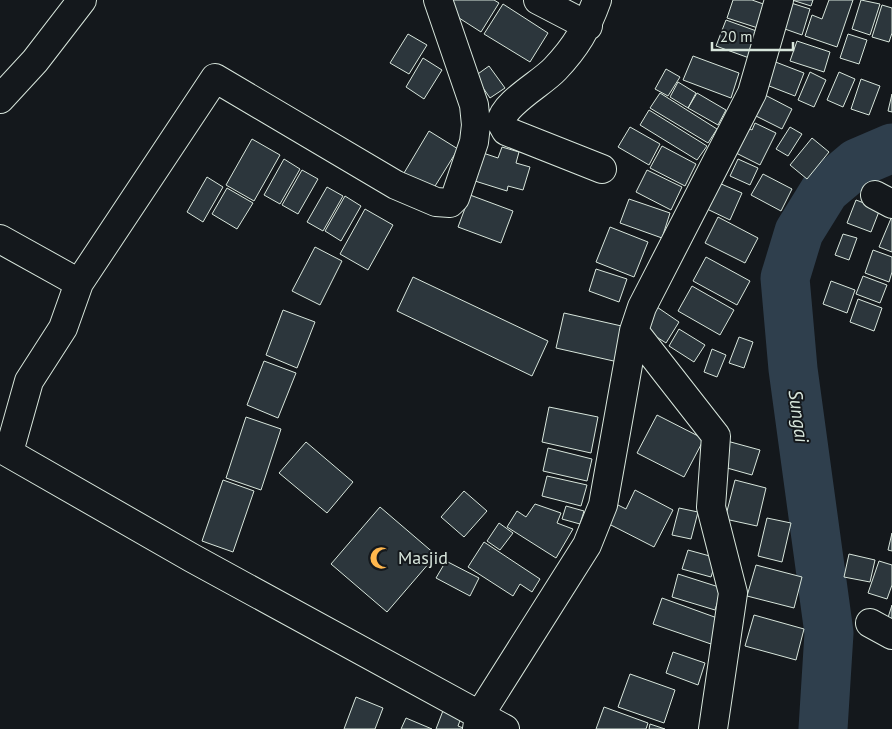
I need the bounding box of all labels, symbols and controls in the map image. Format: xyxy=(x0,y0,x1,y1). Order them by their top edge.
scale bar xyxy=(712,20,793,52)
text: 20 m xyxy=(720,27,753,46)
water label: Sungai xyxy=(783,388,815,445)
mosque icon: Masjid xyxy=(368,545,394,571)
place label: Masjid xyxy=(398,546,448,569)

